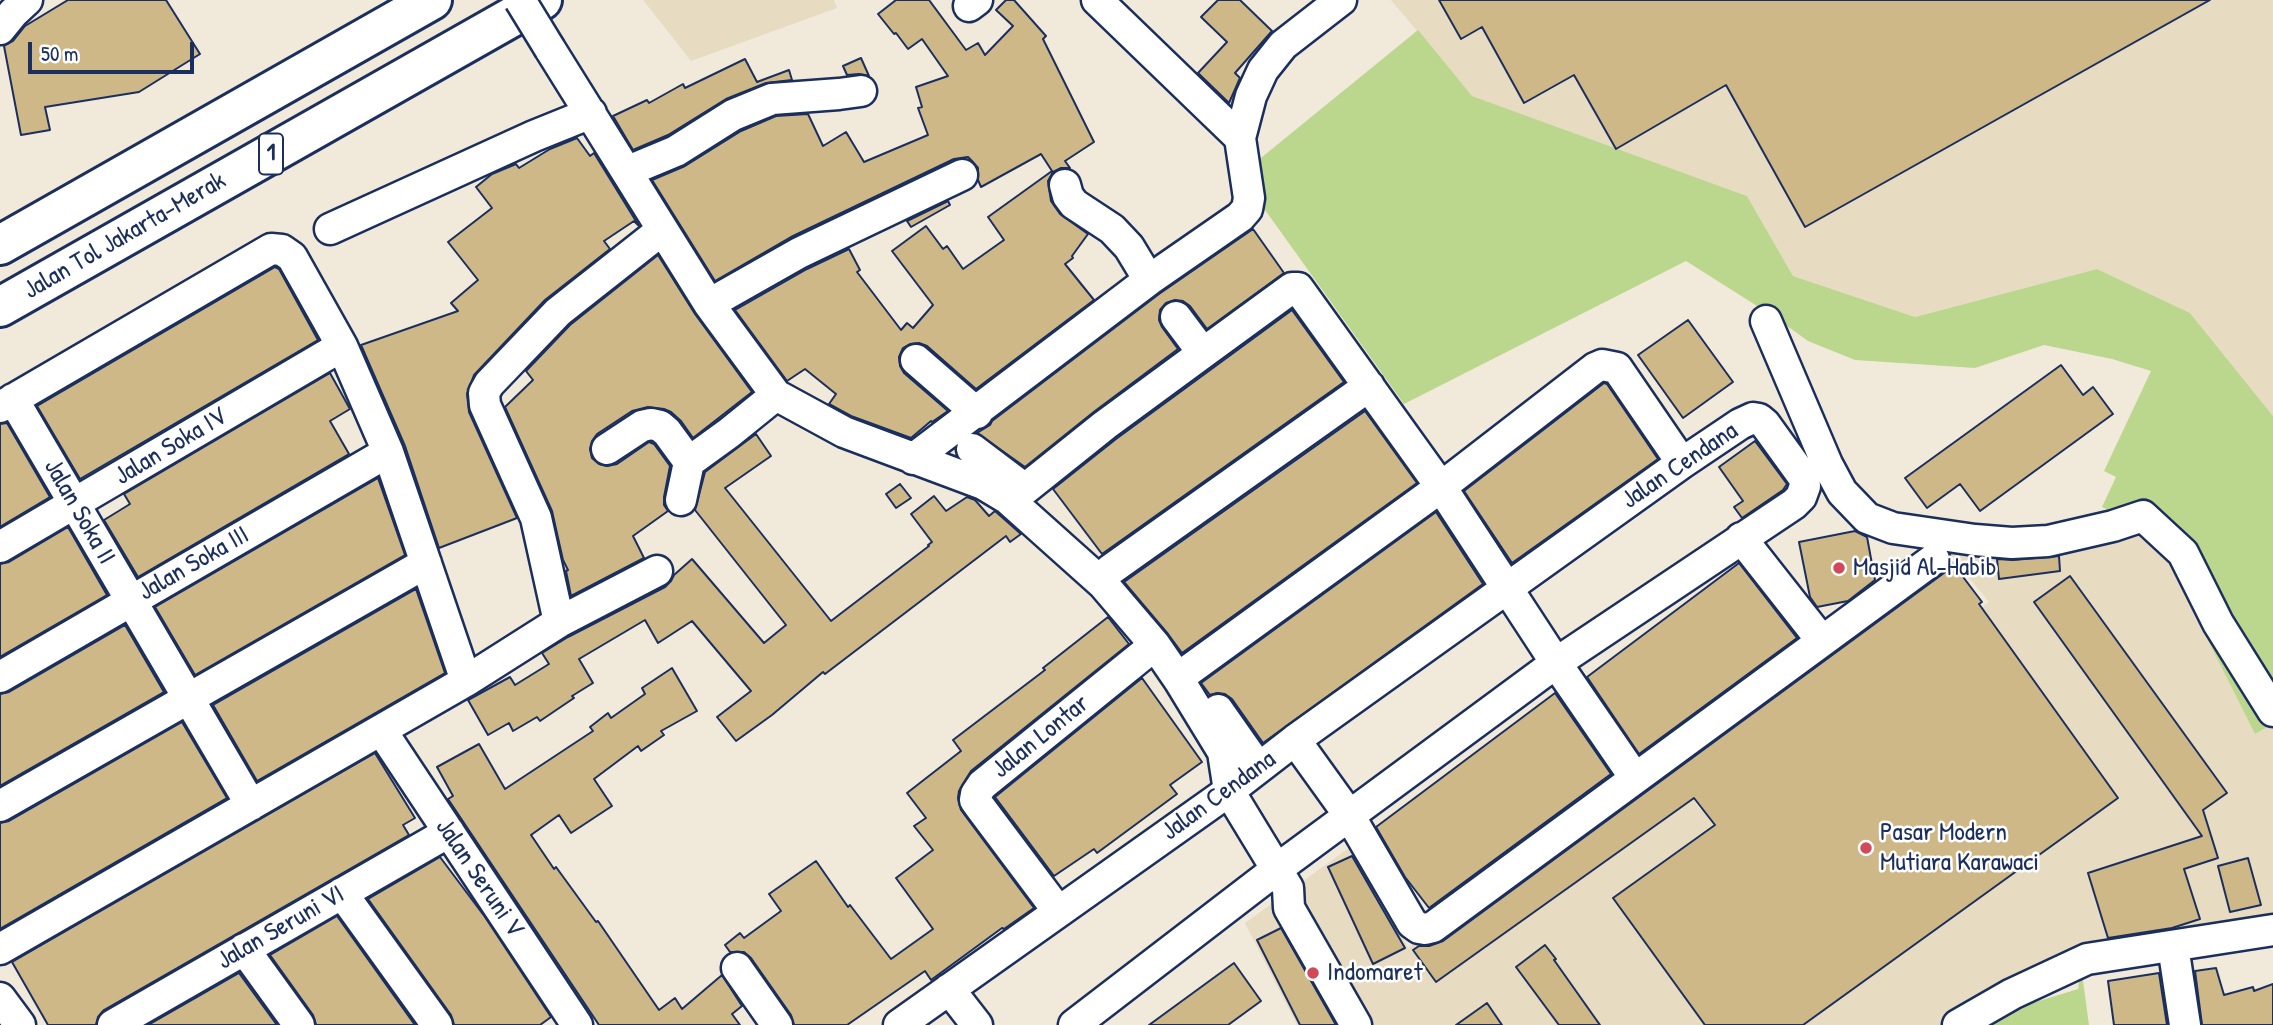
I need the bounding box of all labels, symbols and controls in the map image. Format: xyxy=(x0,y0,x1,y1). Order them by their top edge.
scale bar xyxy=(32,28,198,72)
text: 50 m xyxy=(41,39,78,68)
road number: 1 xyxy=(259,134,283,174)
street label: Jalan Tol Jakarta–Merak xyxy=(19,166,231,306)
street label: Jalan Soka IV xyxy=(110,402,232,492)
street label: Jalan Cendana xyxy=(1616,416,1744,516)
street label: Jalan Soka II xyxy=(36,454,122,570)
street label: Jalan Soka III xyxy=(133,520,255,608)
place label: Masjid Al-Habib xyxy=(1853,552,1996,584)
marker: Masjid Al-Habib xyxy=(1831,560,1847,576)
street label: Jalan Lontar xyxy=(986,688,1096,786)
street label: Jalan Cendana xyxy=(1156,744,1282,848)
street label: Jalan Seruni V xyxy=(428,813,530,943)
place label: Pasar Modern Mutiara Karawaci xyxy=(1880,817,2039,878)
marker: Pasar Modern Mutiara Karawaci xyxy=(1858,840,1874,856)
street label: Jalan Seruni VI xyxy=(212,879,350,977)
place label: Indomaret xyxy=(1327,957,1423,989)
marker: Indomaret xyxy=(1305,965,1321,981)

